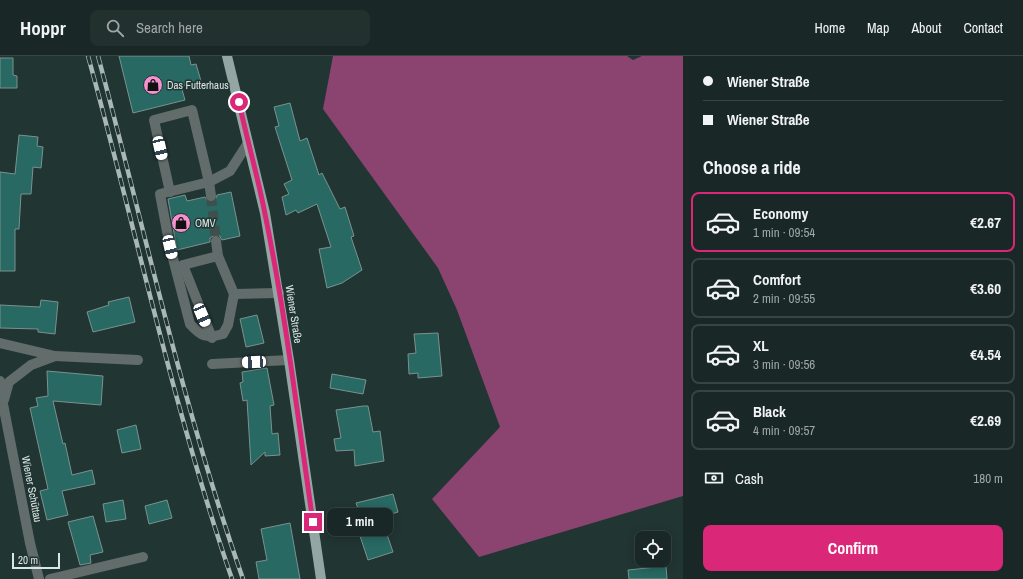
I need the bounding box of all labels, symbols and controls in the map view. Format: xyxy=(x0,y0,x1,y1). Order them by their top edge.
search box xyxy=(90,10,370,46)
text: Hoppr xyxy=(20,15,66,41)
icon: search xyxy=(104,17,126,39)
text: Search here xyxy=(136,17,203,38)
text: Home xyxy=(814,19,845,37)
text: Map xyxy=(867,19,889,37)
text: About xyxy=(911,19,941,37)
text: Contact xyxy=(963,19,1003,37)
text: Wiener Straße xyxy=(727,71,810,92)
shop icon: Das Futterhaus xyxy=(142,74,164,96)
place label: Das Futterhaus xyxy=(167,78,229,92)
route start xyxy=(230,93,248,111)
text: Wiener Straße xyxy=(727,109,810,130)
car xyxy=(151,135,169,161)
text: Choose a ride xyxy=(703,155,801,180)
text: Economy xyxy=(753,203,808,224)
icon: car xyxy=(705,204,741,240)
shop icon: OMV xyxy=(170,212,192,234)
text: €2.67 xyxy=(970,212,1001,233)
place label: OMV xyxy=(195,216,216,230)
text: 1 min · 09:54 xyxy=(753,224,815,241)
car xyxy=(161,234,179,260)
text: Comfort xyxy=(753,269,801,290)
icon: car xyxy=(705,270,741,306)
text: €3.60 xyxy=(970,278,1001,299)
street label: Wiener Straße xyxy=(282,284,306,344)
text: 2 min · 09:55 xyxy=(753,290,815,307)
car xyxy=(192,302,212,328)
text: XL xyxy=(753,335,769,356)
icon: car xyxy=(705,336,741,372)
text: €4.54 xyxy=(970,344,1001,365)
car xyxy=(242,355,266,369)
text: 3 min · 09:56 xyxy=(753,356,815,373)
text: Black xyxy=(753,401,786,422)
icon: car xyxy=(705,402,741,438)
text: €2.69 xyxy=(970,410,1001,431)
text: 4 min · 09:57 xyxy=(753,422,815,439)
street label: Wiener Schüttau xyxy=(19,455,45,523)
icon: cash xyxy=(703,467,725,489)
text: Cash xyxy=(735,468,764,489)
text: 180 m xyxy=(973,470,1003,487)
callout: 1 min xyxy=(327,508,393,536)
route end xyxy=(304,513,322,531)
text: 1 min xyxy=(346,513,374,530)
button: Confirm xyxy=(703,525,1003,571)
map controls xyxy=(635,531,671,567)
button: locate xyxy=(635,531,671,567)
scale bar xyxy=(12,551,60,570)
text: 20 m xyxy=(18,553,38,567)

